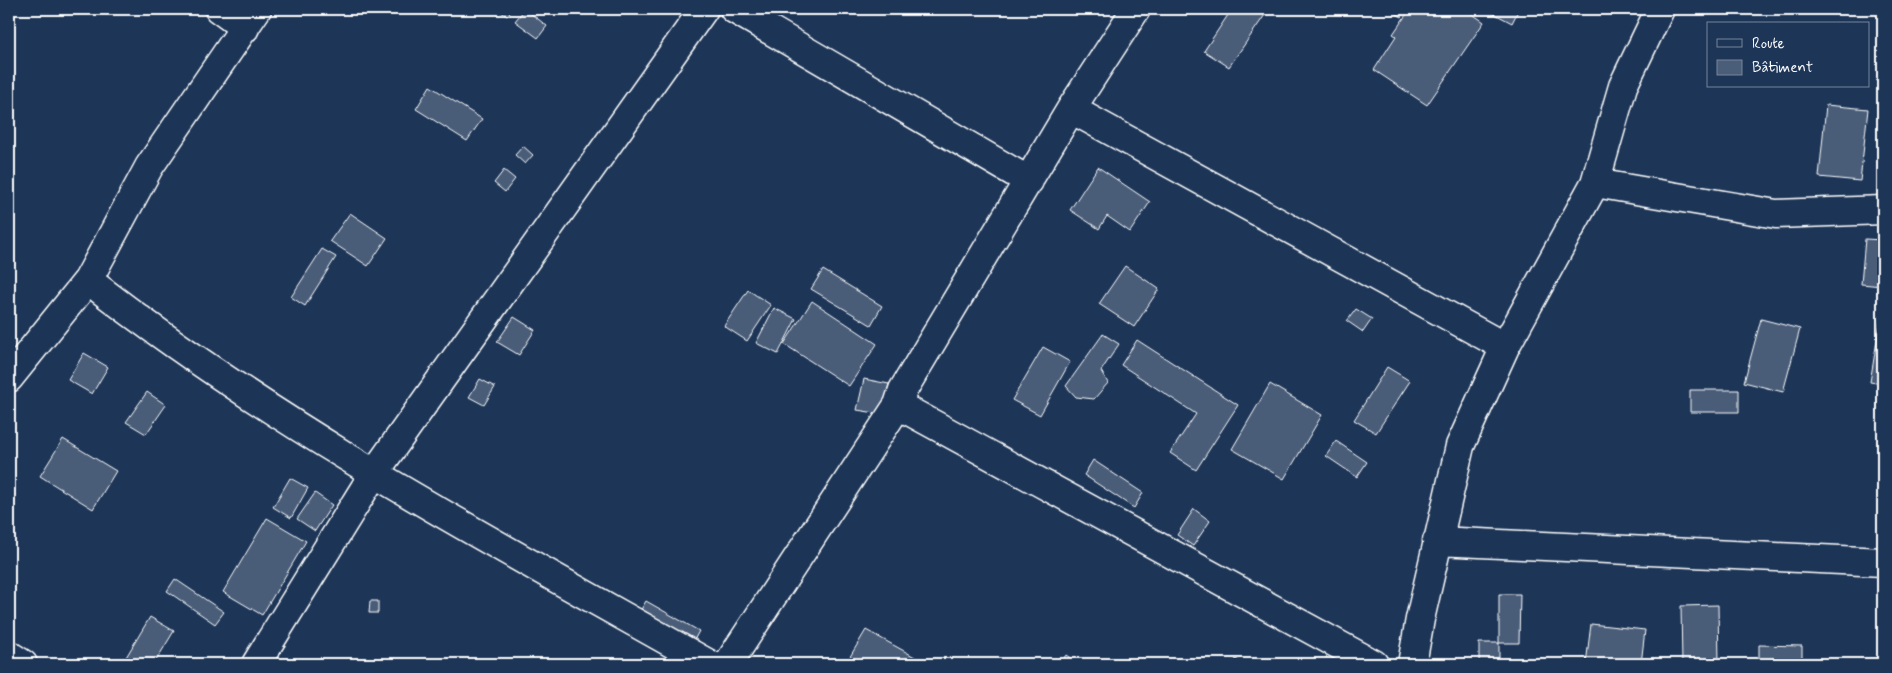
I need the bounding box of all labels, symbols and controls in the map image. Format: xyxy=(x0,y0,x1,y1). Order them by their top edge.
legend xyxy=(1707,22,1870,88)
text: Route xyxy=(1752,34,1785,54)
text: Bâtiment xyxy=(1752,58,1813,78)

